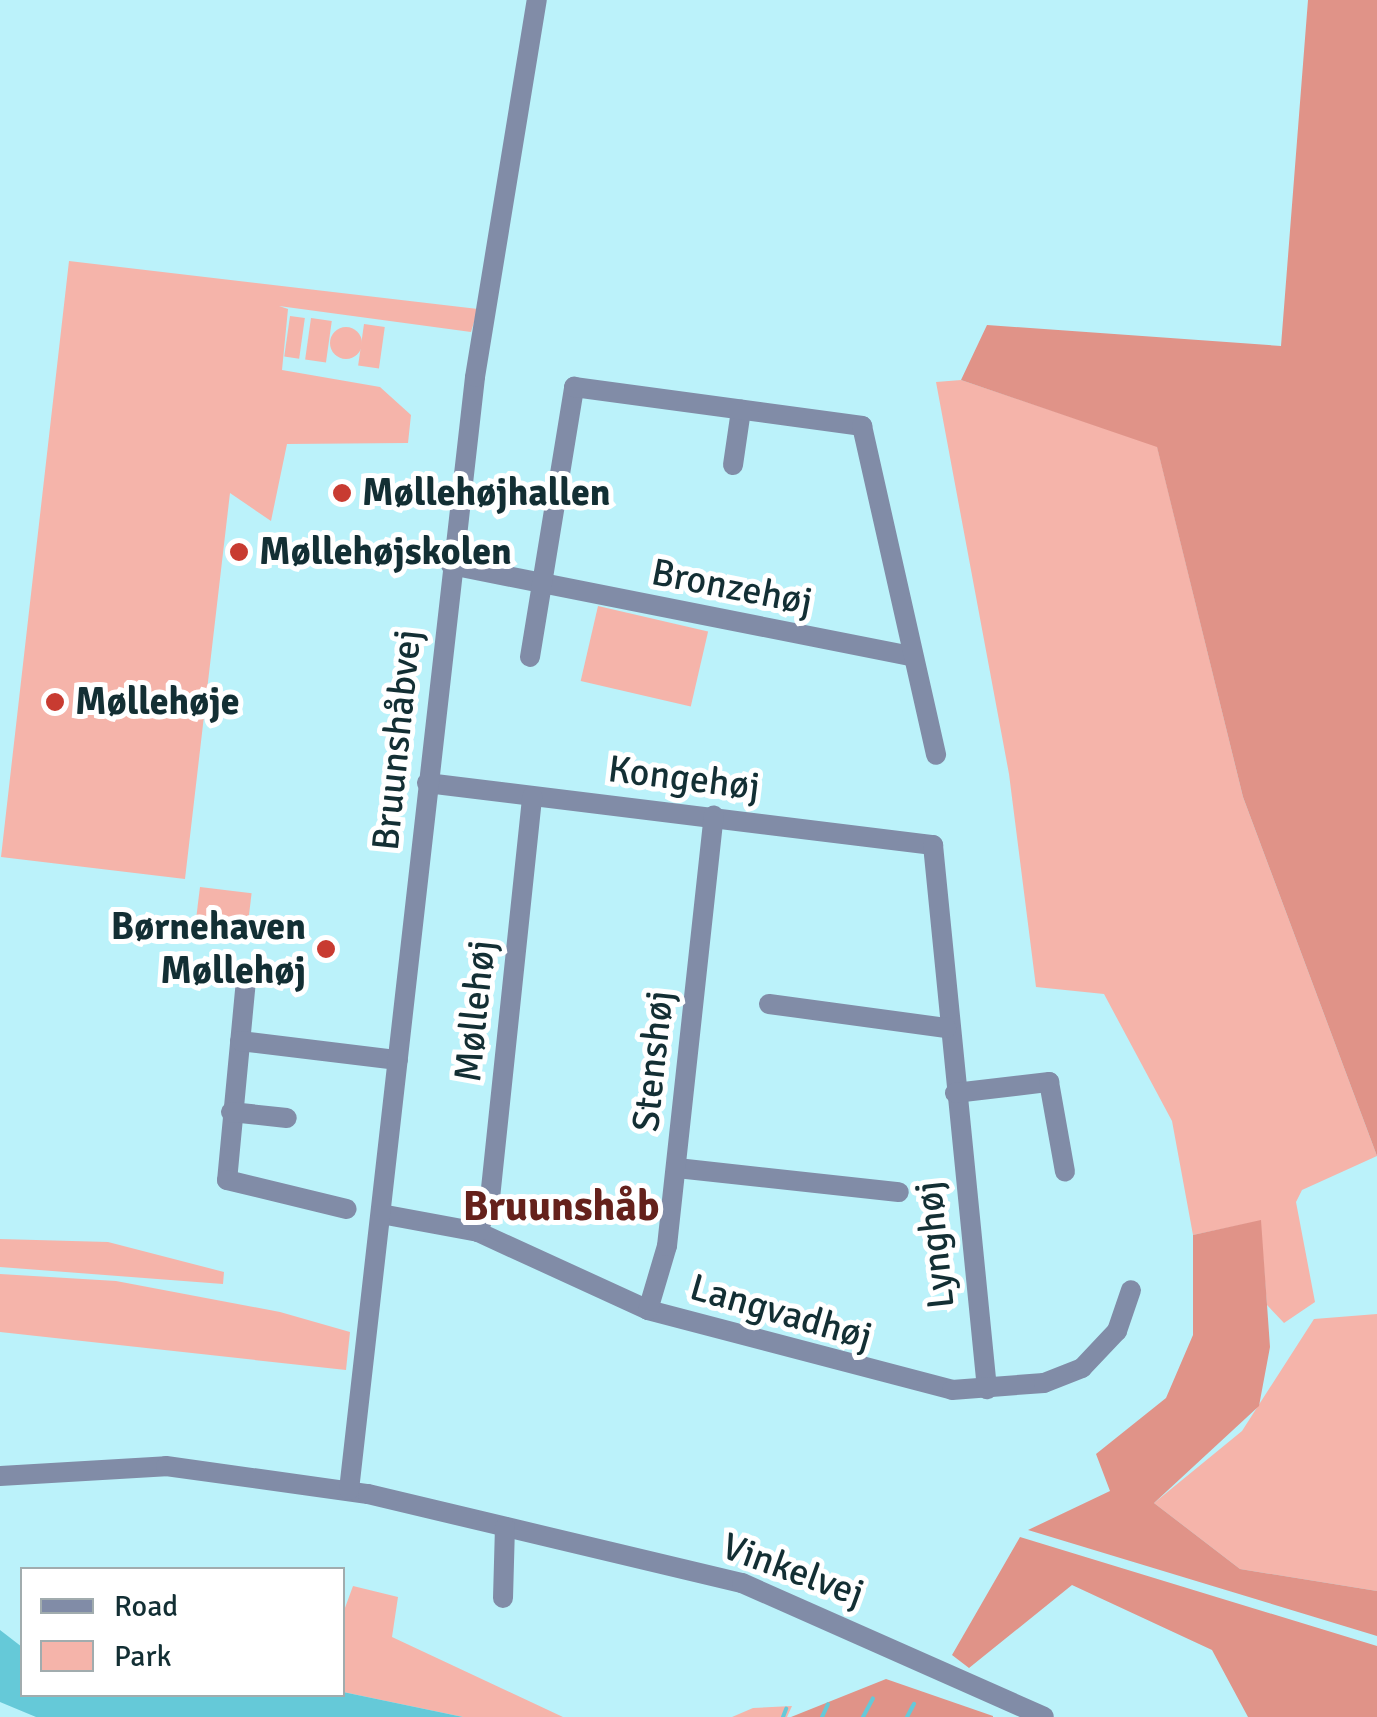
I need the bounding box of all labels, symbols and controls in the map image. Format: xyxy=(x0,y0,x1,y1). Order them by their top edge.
place label: Møllehøjhallen xyxy=(362,470,611,516)
marker: Møllehøjhallen xyxy=(331,482,353,504)
place label: Møllehøjskolen xyxy=(259,529,512,575)
marker: Møllehøjskolen xyxy=(228,541,250,563)
street label: Bronzehøj xyxy=(648,549,816,625)
street label: Bruunshåbvej xyxy=(363,627,431,853)
place label: Møllehøje xyxy=(75,679,240,725)
marker: Møllehøje xyxy=(44,691,66,713)
street label: Kongehøj xyxy=(605,746,763,810)
place label: Børnehaven Møllehøj xyxy=(111,904,306,994)
marker: Børnehaven Møllehøj xyxy=(315,938,337,960)
street label: Møllehøj xyxy=(445,938,505,1084)
street label: Stenshøj xyxy=(623,988,683,1134)
street label: Lynghøj xyxy=(906,1179,964,1311)
district label: Bruunshåb xyxy=(463,1182,659,1232)
street label: Langvadhøj xyxy=(685,1264,877,1360)
street label: Vinkelvej xyxy=(716,1523,870,1617)
legend xyxy=(20,1567,345,1697)
text: Road xyxy=(114,1588,178,1625)
text: Park xyxy=(114,1638,172,1675)

